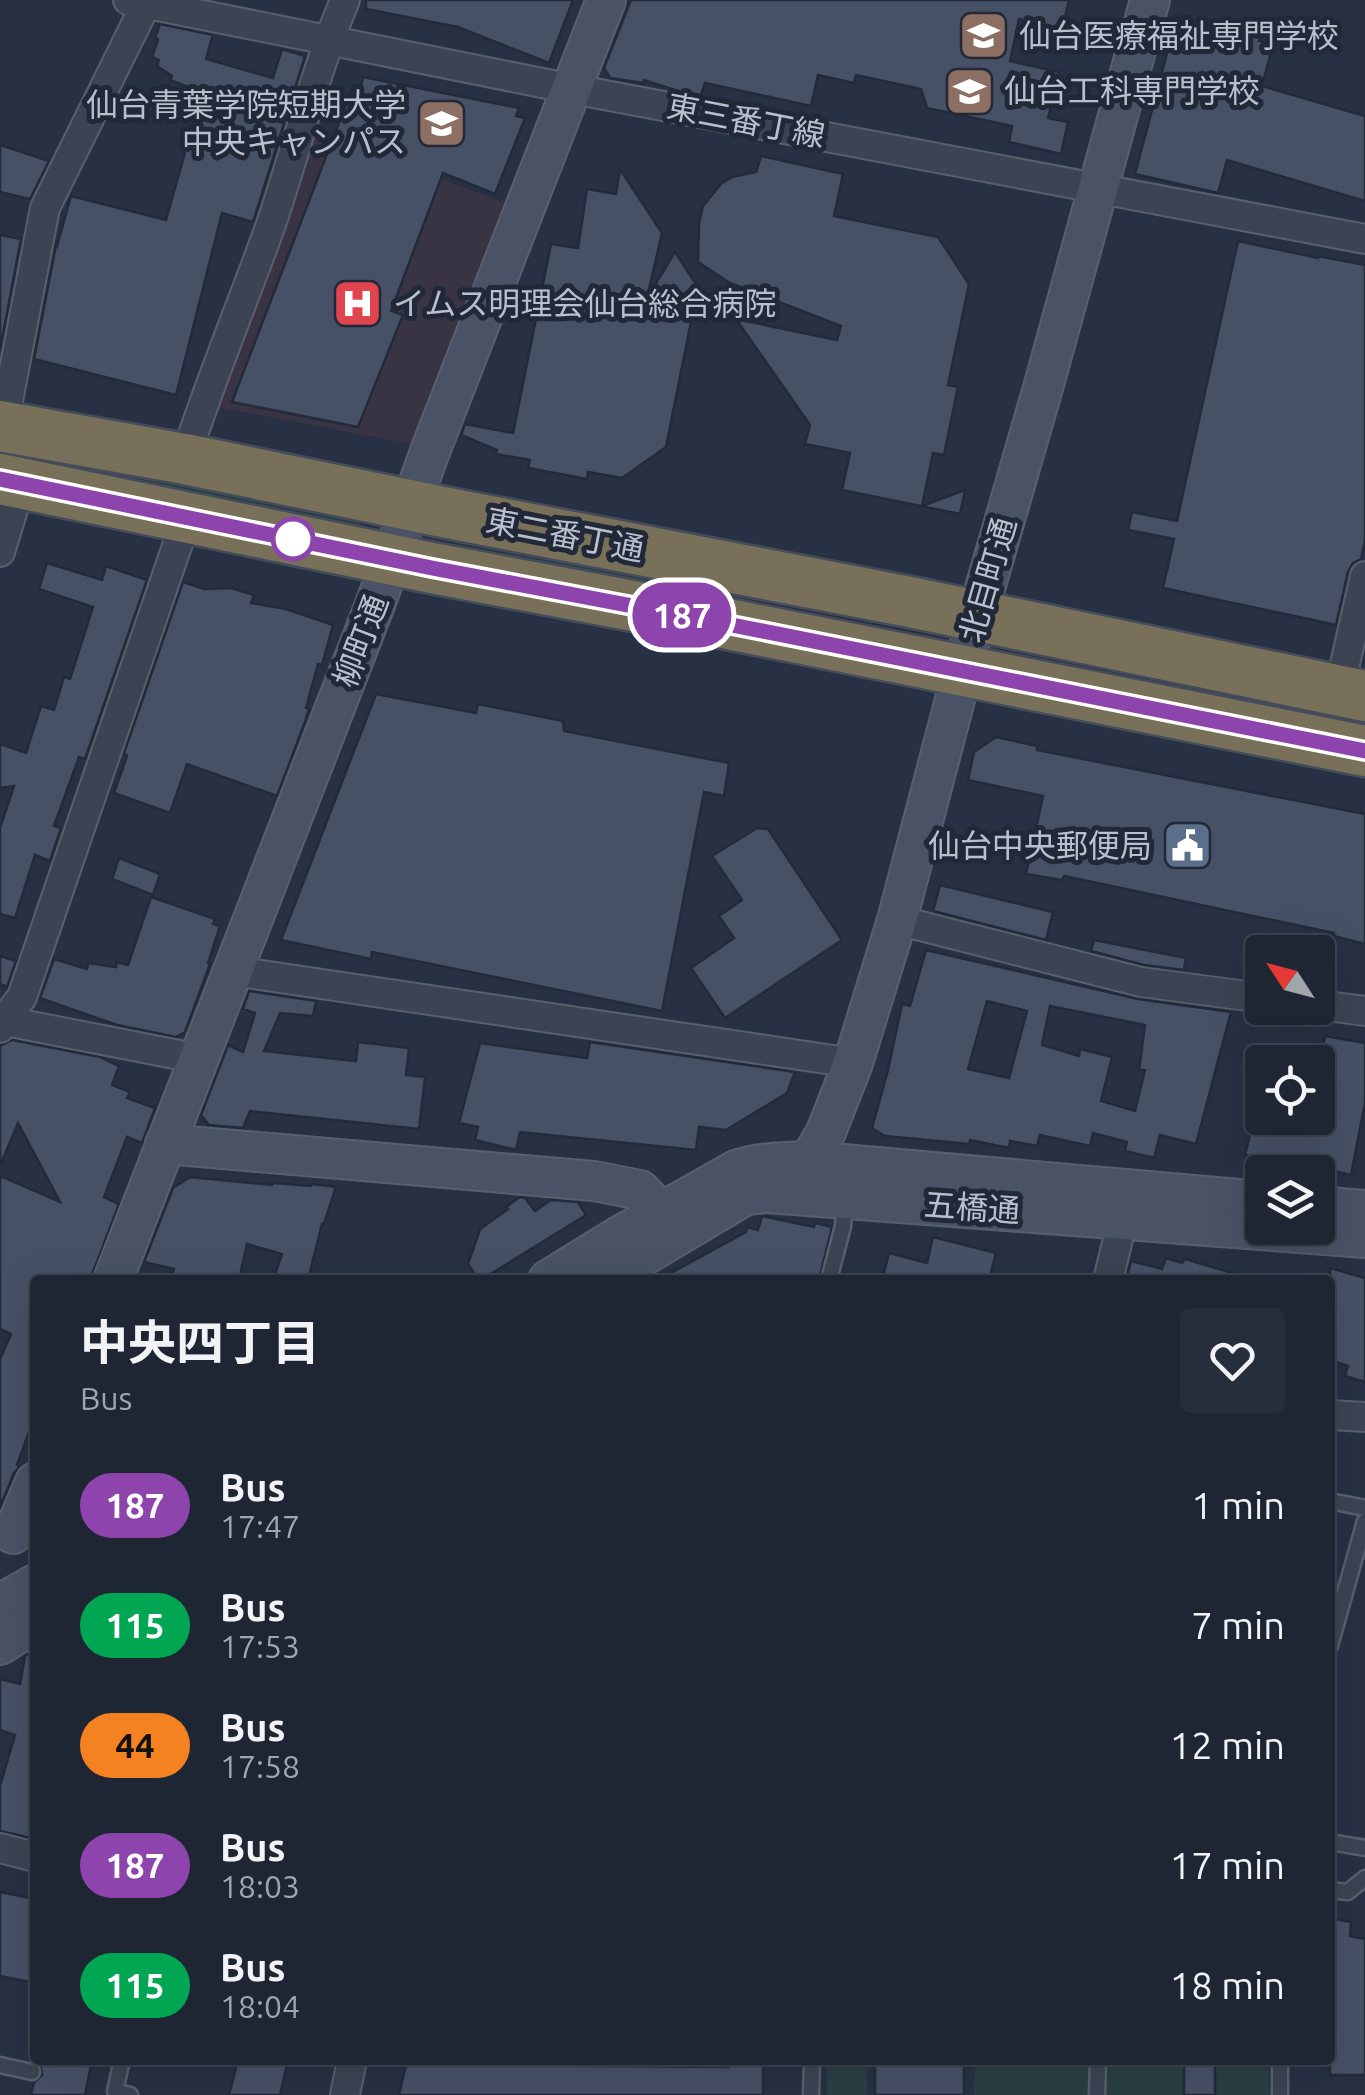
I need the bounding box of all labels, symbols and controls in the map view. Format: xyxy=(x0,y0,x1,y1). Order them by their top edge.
school or university icon: 仙台医療福祉専門学校 xyxy=(958,10,1010,62)
place label: 仙台医療福祉専門学校 xyxy=(1019,17,1339,53)
school or university icon: 仙台工科専門学校 xyxy=(943,65,995,117)
place label: 仙台工科専門学校 xyxy=(1004,72,1260,108)
place label: 仙台青葉学院短期大学 中央キャンパス xyxy=(86,86,406,159)
street label: 東三番丁線 xyxy=(664,87,828,153)
school or university icon: 仙台青葉学院短期大学 中央キャンパス xyxy=(415,97,467,149)
hospital icon: イムス明理会仙台総合病院 xyxy=(332,278,384,330)
place label: イムス明理会仙台総合病院 xyxy=(393,285,776,321)
street label: 東二番丁通 xyxy=(483,501,647,567)
street label: 北目町通 xyxy=(952,513,1022,646)
unlabelled marker xyxy=(272,518,314,560)
line badge: 187 xyxy=(624,582,740,648)
street label: 柳町通 xyxy=(326,589,394,692)
text: 187 xyxy=(652,595,712,635)
public building icon: 仙台中央郵便局 xyxy=(1161,820,1213,872)
place label: 仙台中央郵便局 xyxy=(928,827,1152,863)
north arrow xyxy=(1245,935,1335,1025)
map controls xyxy=(1245,935,1335,1245)
button: locate xyxy=(1245,1045,1335,1135)
button: layers xyxy=(1245,1155,1335,1245)
street label: 五橋通 xyxy=(923,1186,1021,1228)
button: heart xyxy=(1180,1308,1285,1413)
text: 中央四丁目 xyxy=(80,1315,320,1369)
text: Bus xyxy=(80,1380,132,1416)
text: Bus xyxy=(220,1466,285,1508)
text: 1 min xyxy=(1191,1484,1285,1526)
text: 187 xyxy=(105,1485,165,1525)
text: 17:47 xyxy=(220,1508,300,1544)
text: Bus xyxy=(220,1586,285,1628)
text: 7 min xyxy=(1191,1604,1285,1646)
text: 115 xyxy=(105,1605,165,1645)
text: 17:53 xyxy=(220,1628,300,1664)
text: Bus xyxy=(220,1706,285,1748)
text: 12 min xyxy=(1170,1724,1285,1766)
text: 44 xyxy=(115,1725,155,1765)
text: 17:58 xyxy=(220,1748,300,1784)
text: Bus xyxy=(220,1826,285,1868)
text: 17 min xyxy=(1170,1844,1285,1886)
text: 187 xyxy=(105,1845,165,1885)
text: 18:03 xyxy=(220,1868,300,1904)
text: Bus xyxy=(220,1946,285,1988)
text: 18 min xyxy=(1170,1964,1285,2006)
text: 115 xyxy=(105,1965,165,2005)
text: 18:04 xyxy=(220,1988,300,2024)

